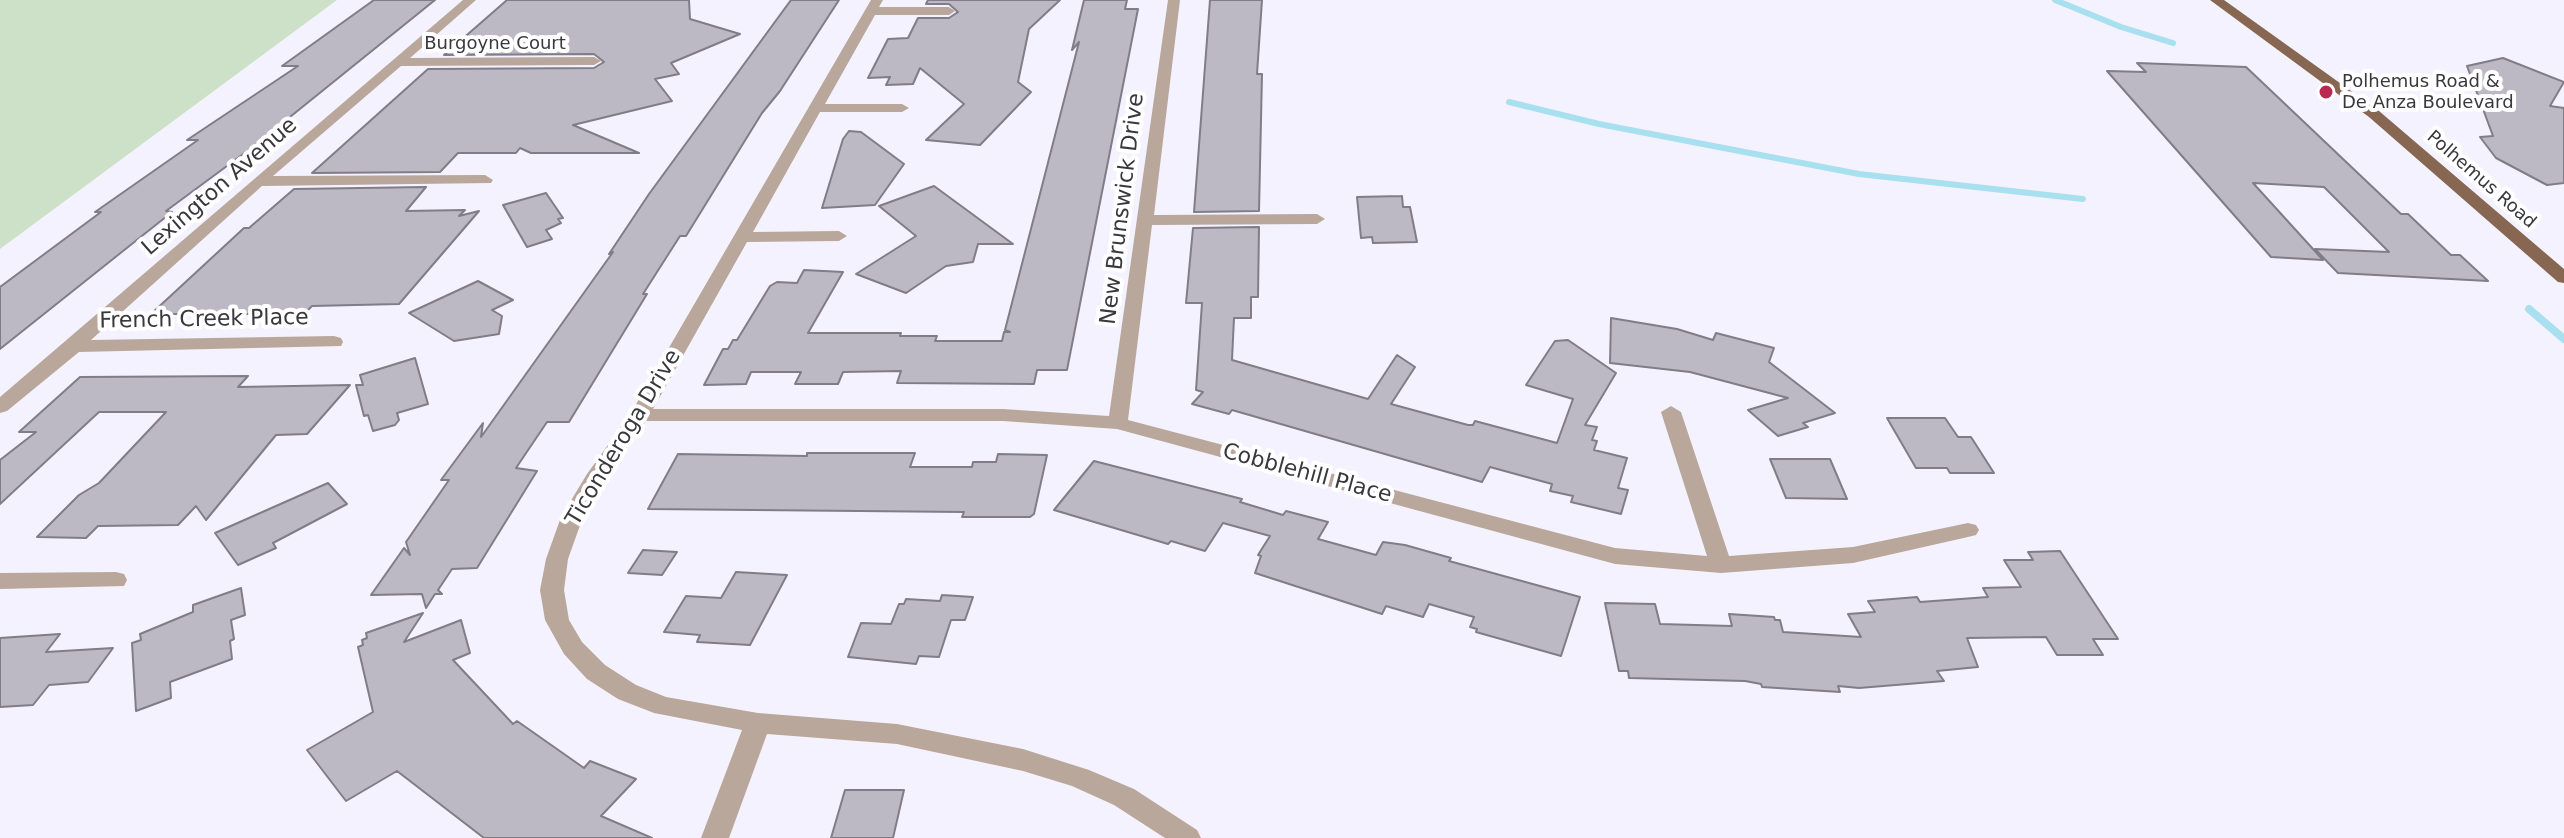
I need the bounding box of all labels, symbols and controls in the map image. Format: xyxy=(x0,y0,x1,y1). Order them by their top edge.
street label: Burgoyne Court xyxy=(424,33,566,55)
place label: Polhemus Road & De Anza Boulevard xyxy=(2342,71,2514,114)
marker: Polhemus Road & De Anza Boulevard xyxy=(2317,83,2335,101)
street label: New Brunswick Drive xyxy=(1096,92,1150,326)
street label: Lexington Avenue xyxy=(137,112,303,262)
street label: Polhemus Road xyxy=(2422,127,2540,233)
street label: French Creek Place xyxy=(99,305,309,335)
street label: Ticonderoga Drive xyxy=(561,345,687,531)
street label: Cobblehill Place xyxy=(1219,439,1395,509)

